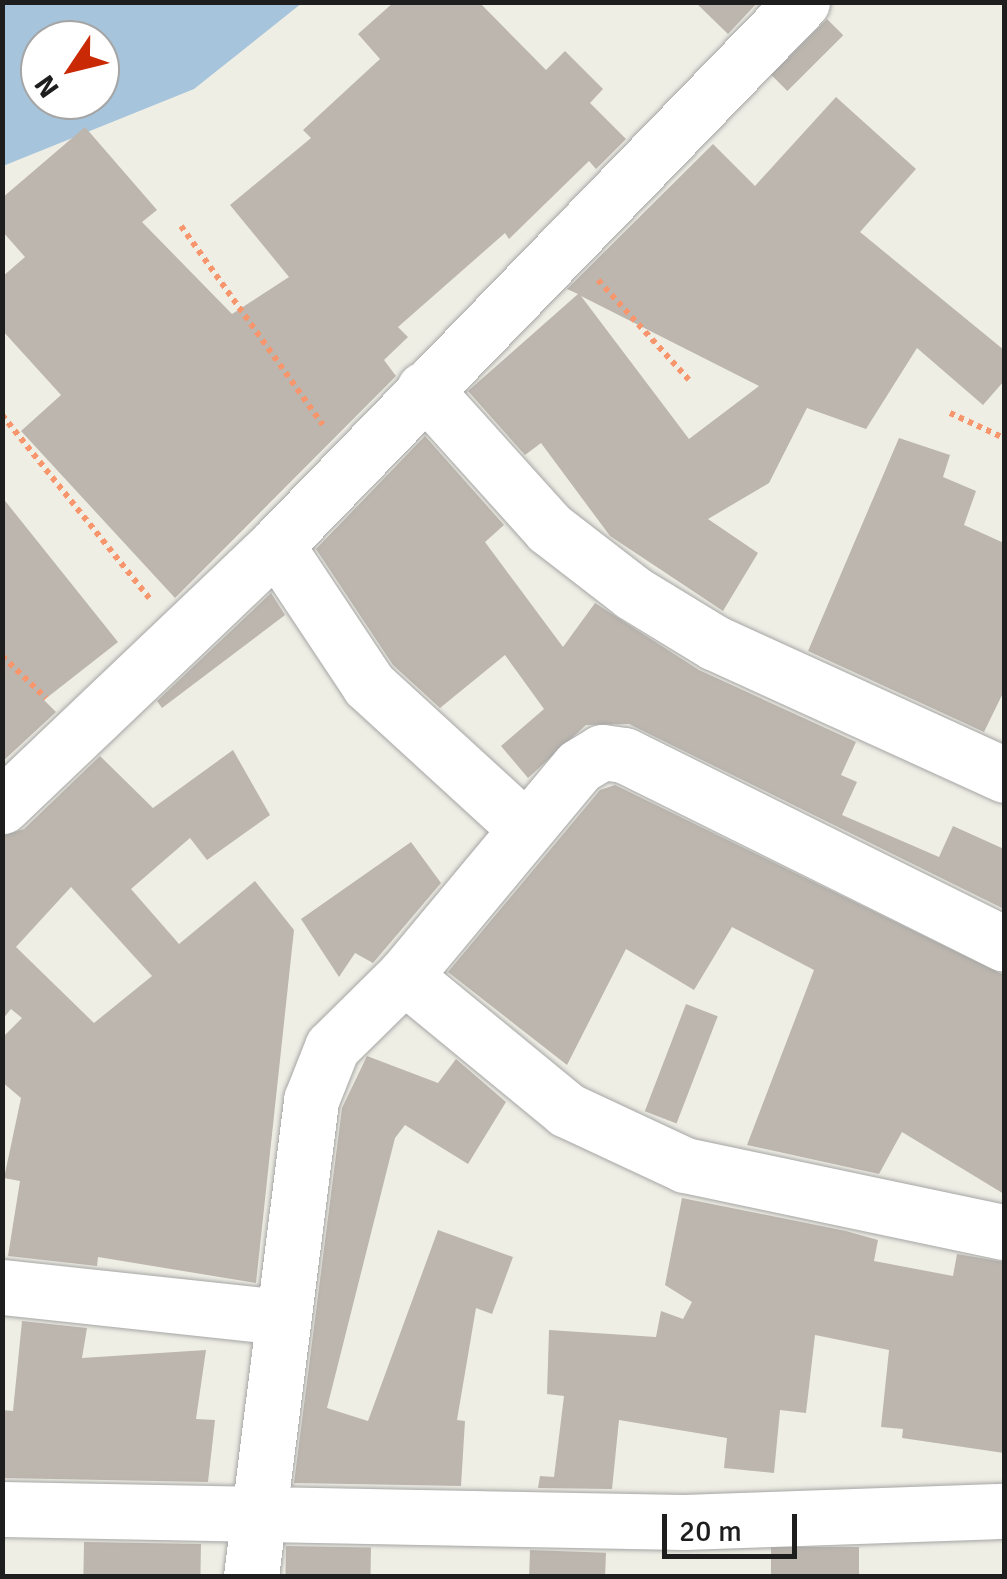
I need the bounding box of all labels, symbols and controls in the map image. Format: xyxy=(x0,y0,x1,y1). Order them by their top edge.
north arrow xyxy=(20,20,120,120)
text: N xyxy=(28,68,67,104)
scale bar xyxy=(667,1494,802,1556)
text: 20 m xyxy=(679,1513,742,1550)

